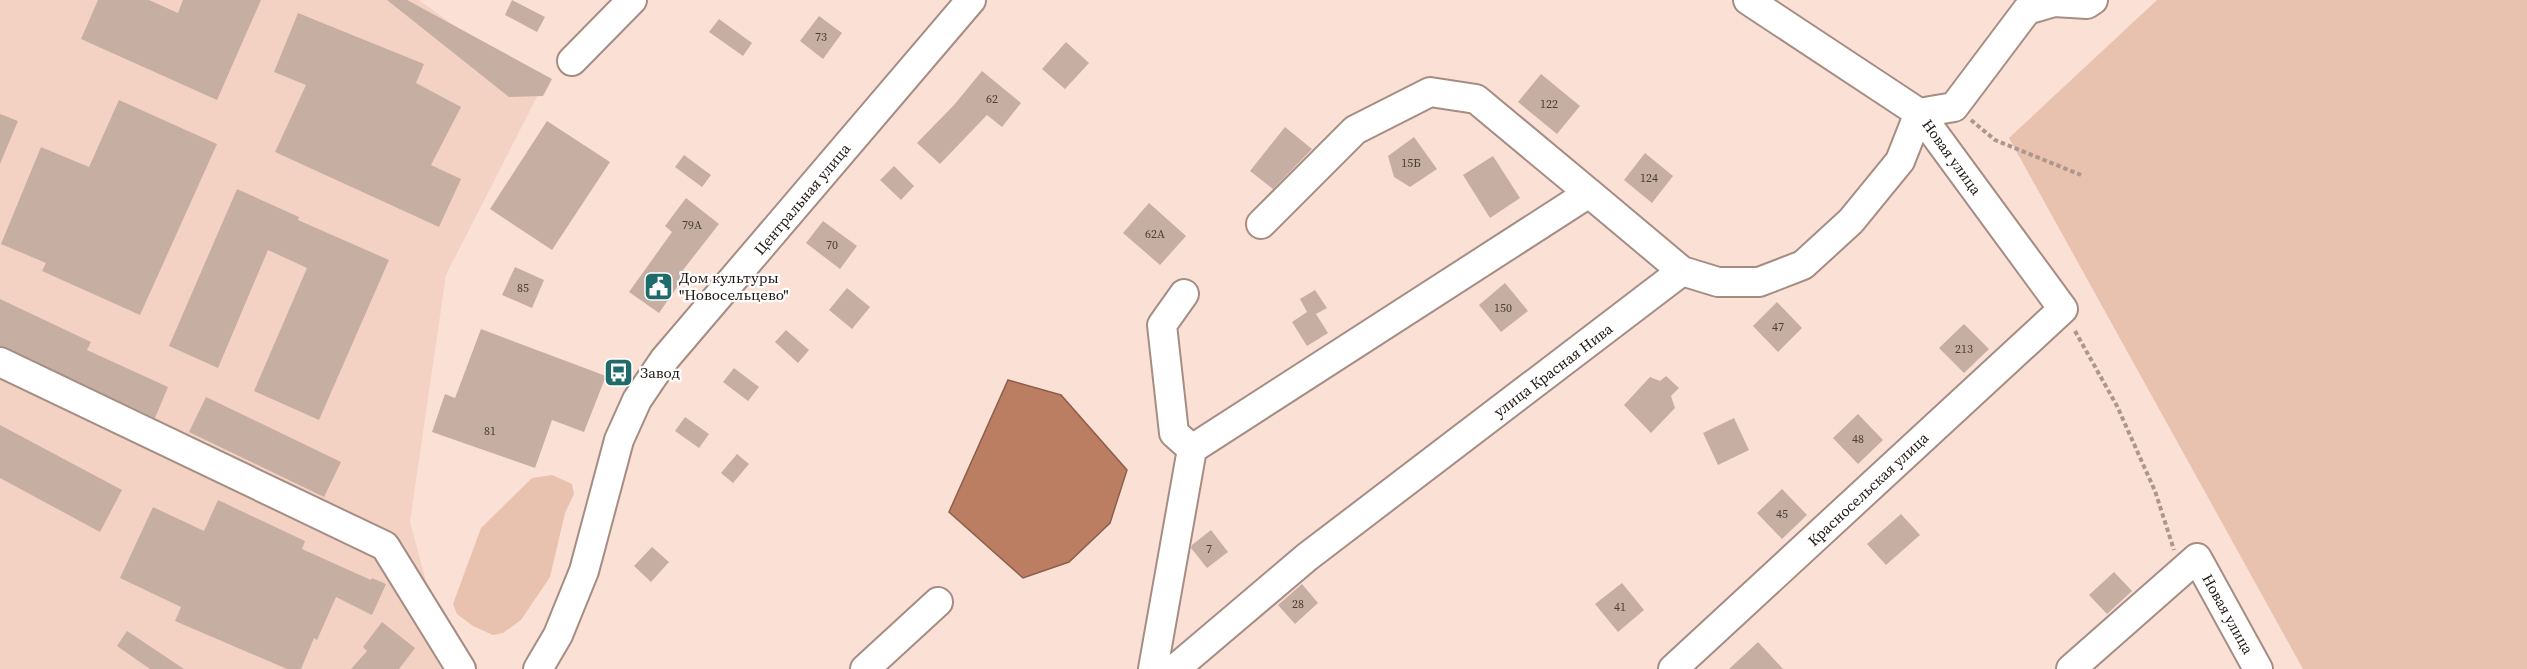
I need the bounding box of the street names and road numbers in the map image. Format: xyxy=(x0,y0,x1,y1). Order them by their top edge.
street label: Новая улица xyxy=(1917,115,1987,199)
street label: Центральная улица xyxy=(749,138,855,259)
street label: улица Красная Нива xyxy=(1489,318,1617,422)
street label: Красносельская улица xyxy=(1803,427,1933,551)
street label: Новая улица xyxy=(2197,570,2259,658)

